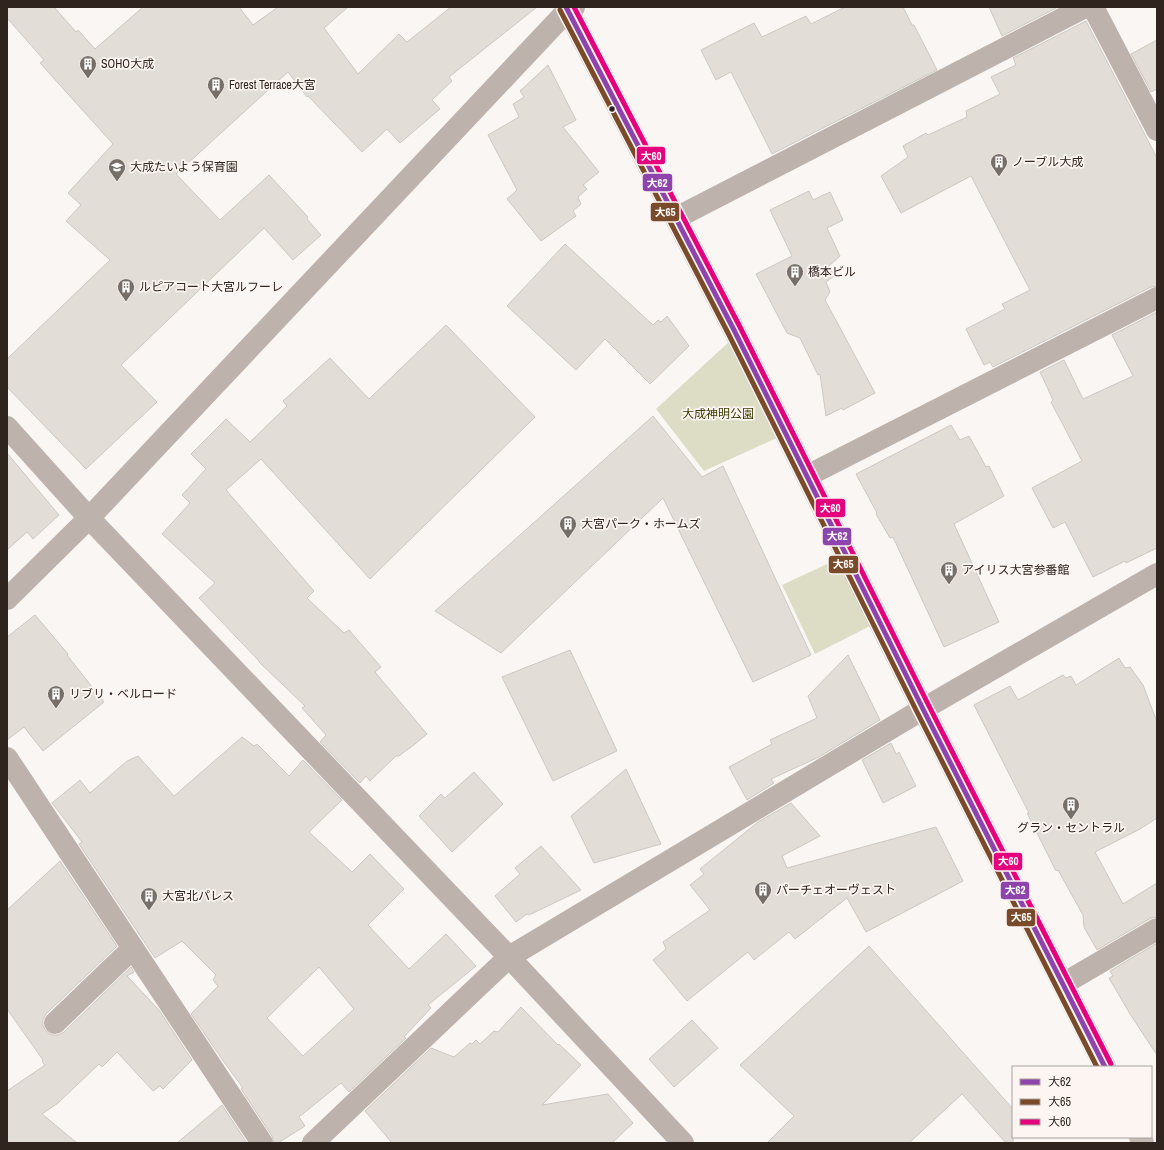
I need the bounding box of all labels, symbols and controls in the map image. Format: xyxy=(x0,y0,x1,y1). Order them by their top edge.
building icon: SOHO大成 xyxy=(78,54,98,79)
place label: SOHO大成 xyxy=(101,56,154,72)
building icon: Forest Terrace大宮 xyxy=(206,75,226,100)
place label: Forest Terrace大宮 xyxy=(229,77,316,93)
unlabelled marker xyxy=(607,104,617,114)
line badge: 大60 xyxy=(636,146,666,165)
text: 大60 xyxy=(640,149,662,163)
building icon: ノーブル大成 xyxy=(989,152,1009,177)
place label: ノーブル大成 xyxy=(1012,154,1083,170)
school or university icon: 大成たいよう保育園 xyxy=(107,157,127,182)
place label: 大成たいよう保育園 xyxy=(130,159,238,175)
line badge: 大62 xyxy=(642,173,673,192)
text: 大62 xyxy=(646,176,668,190)
line badge: 大65 xyxy=(650,202,680,222)
text: 大65 xyxy=(654,205,676,219)
building icon: 橋本ビル xyxy=(785,262,805,287)
place label: 橋本ビル xyxy=(808,264,856,280)
building icon: ルピアコート大宮ルフーレ xyxy=(116,277,136,302)
place label: ルピアコート大宮ルフーレ xyxy=(139,279,283,295)
park label: 大成神明公園 xyxy=(682,406,754,422)
line badge: 大60 xyxy=(815,498,846,518)
text: 大60 xyxy=(819,501,841,515)
building icon: 大宮パーク・ホームズ xyxy=(558,514,578,539)
place label: 大宮パーク・ホームズ xyxy=(581,516,700,532)
line badge: 大62 xyxy=(822,527,852,546)
text: 大62 xyxy=(826,529,848,543)
line badge: 大65 xyxy=(828,555,859,574)
text: 大65 xyxy=(832,557,854,571)
building icon: アイリス大宮参番館 xyxy=(939,560,959,585)
place label: アイリス大宮参番館 xyxy=(962,562,1069,578)
building icon: リブリ・ベルロード xyxy=(46,684,66,709)
place label: リブリ・ベルロード xyxy=(69,686,177,702)
building icon: グラン・セントラル xyxy=(1061,795,1081,820)
place label: グラン・セントラル xyxy=(1017,820,1125,836)
line badge: 大60 xyxy=(993,852,1023,871)
text: 大60 xyxy=(997,854,1019,868)
building icon: パーチェオーヴェスト xyxy=(753,880,773,905)
line badge: 大62 xyxy=(1000,881,1030,900)
place label: パーチェオーヴェスト xyxy=(776,882,896,898)
text: 大62 xyxy=(1004,883,1026,897)
building icon: 大宮北パレス xyxy=(139,886,159,911)
place label: 大宮北パレス xyxy=(162,888,234,904)
line badge: 大65 xyxy=(1006,908,1036,927)
text: 大65 xyxy=(1010,910,1032,924)
legend xyxy=(1012,1066,1152,1138)
text: 大62 xyxy=(1048,1074,1071,1090)
text: 大65 xyxy=(1048,1094,1071,1110)
text: 大60 xyxy=(1048,1114,1071,1130)

